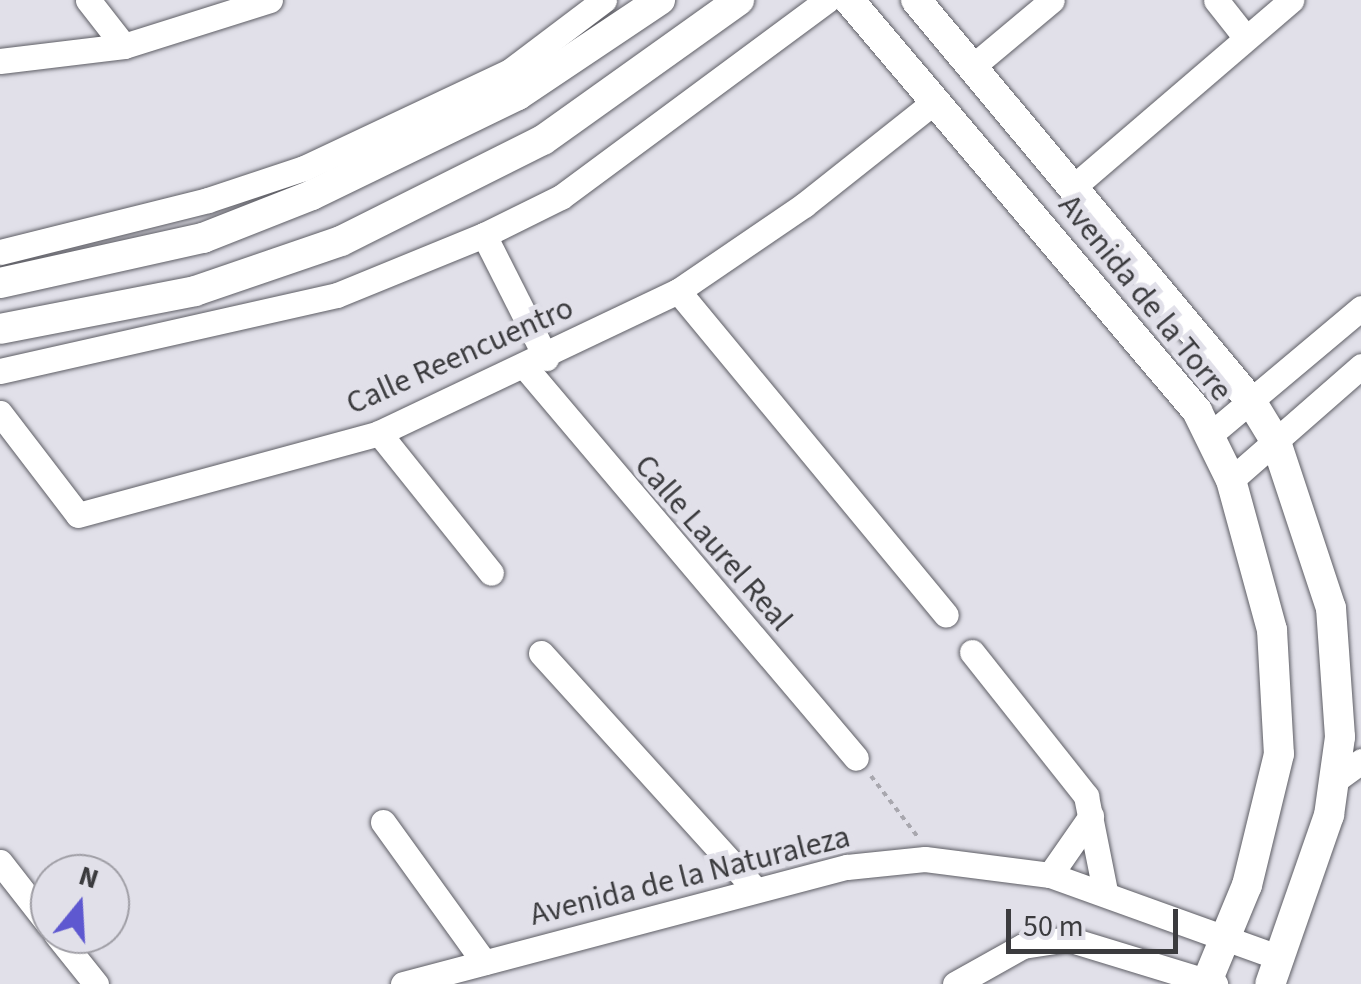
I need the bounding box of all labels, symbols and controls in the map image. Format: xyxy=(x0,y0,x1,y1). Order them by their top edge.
street label: Avenida de la Torre xyxy=(1050,187,1240,409)
street label: Calle Reencuentro xyxy=(341,289,579,423)
street label: Calle Laurel Real xyxy=(626,447,800,639)
street label: Avenida de la Naturaleza xyxy=(526,818,854,934)
north arrow xyxy=(30,854,130,954)
text: N xyxy=(74,855,104,899)
scale bar xyxy=(1011,889,1184,951)
text: 50 m xyxy=(1023,905,1084,948)

